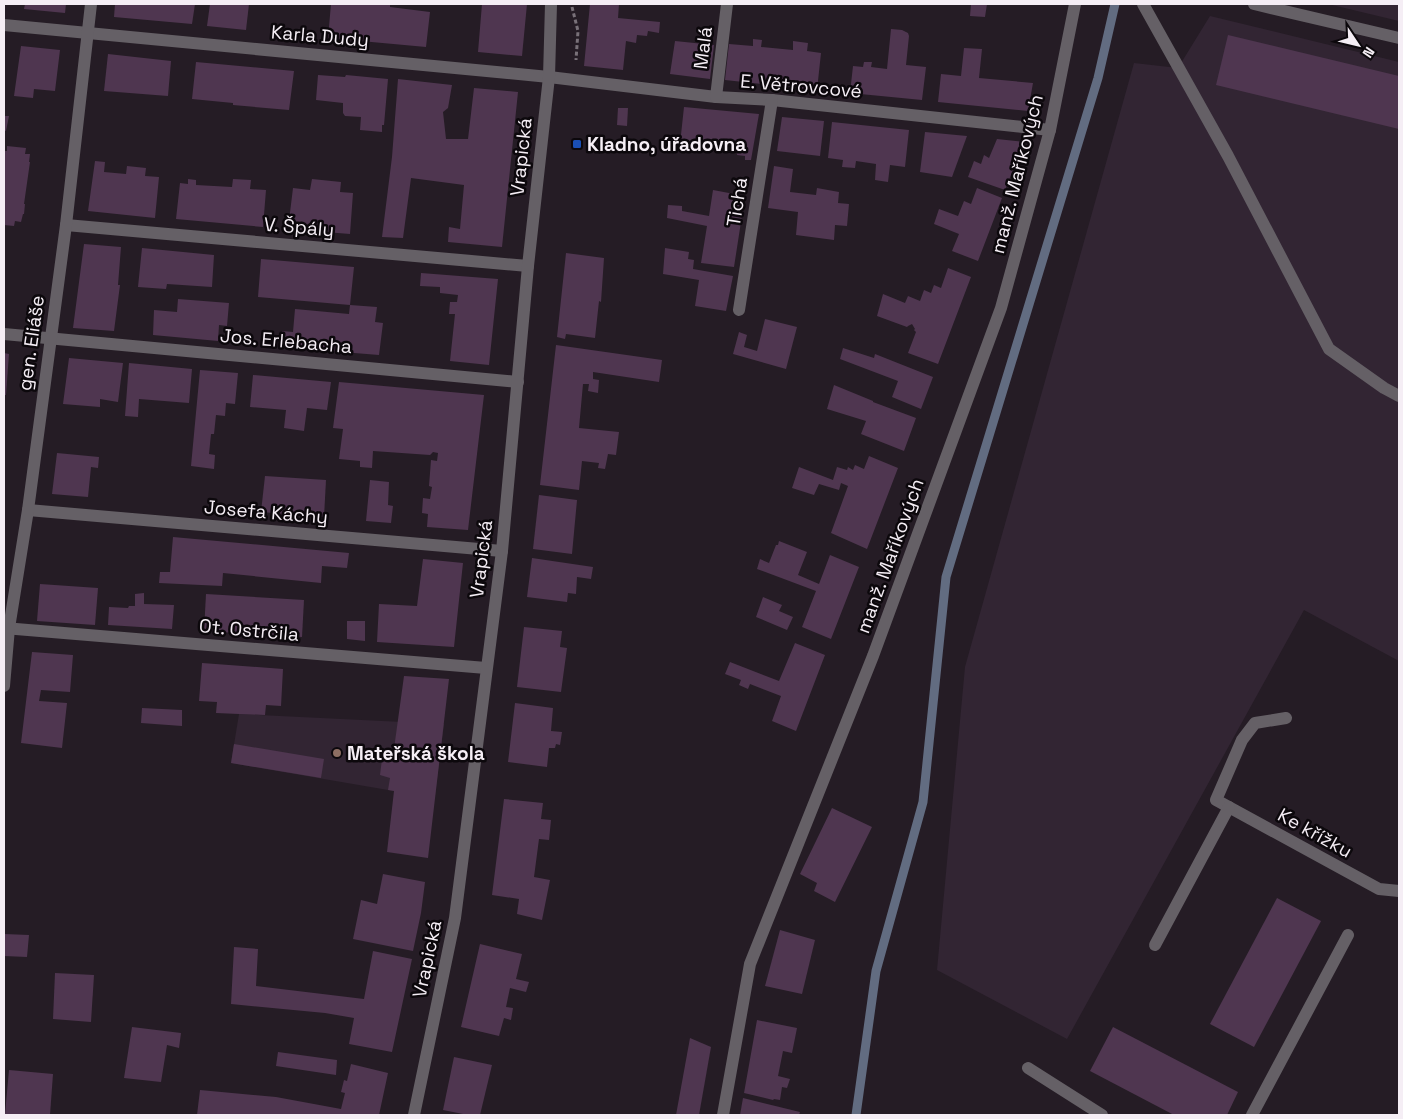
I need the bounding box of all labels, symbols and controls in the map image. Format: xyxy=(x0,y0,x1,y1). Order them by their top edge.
street label: Karla Dudy xyxy=(270,19,370,53)
north arrow xyxy=(1333,20,1383,70)
street label: Malá xyxy=(688,25,718,71)
text: N xyxy=(1359,43,1379,61)
street label: E. Větrovcové xyxy=(739,68,863,104)
street label: manž. Maříkových xyxy=(985,92,1049,256)
street label: Vrapická xyxy=(504,117,538,197)
place label: Kladno, úřadovna xyxy=(587,132,746,157)
marker: Kladno, úřadovna xyxy=(571,138,583,150)
street label: Tichá xyxy=(721,175,753,228)
street label: V. Špály xyxy=(263,211,335,243)
street label: gen. Eliáše xyxy=(12,294,50,392)
street label: Jos. Erlebacha xyxy=(219,323,353,359)
street label: manž. Maříkových xyxy=(850,475,930,637)
street label: Josefa Káchy xyxy=(203,494,329,530)
street label: Vrapická xyxy=(464,518,498,600)
street label: Ot. Ostrčila xyxy=(198,613,300,647)
place label: Mateřská škola xyxy=(347,741,485,766)
marker: Mateřská škola xyxy=(331,747,343,759)
street label: Ke křížku xyxy=(1273,802,1357,864)
street label: Vrapická xyxy=(407,918,447,1000)

